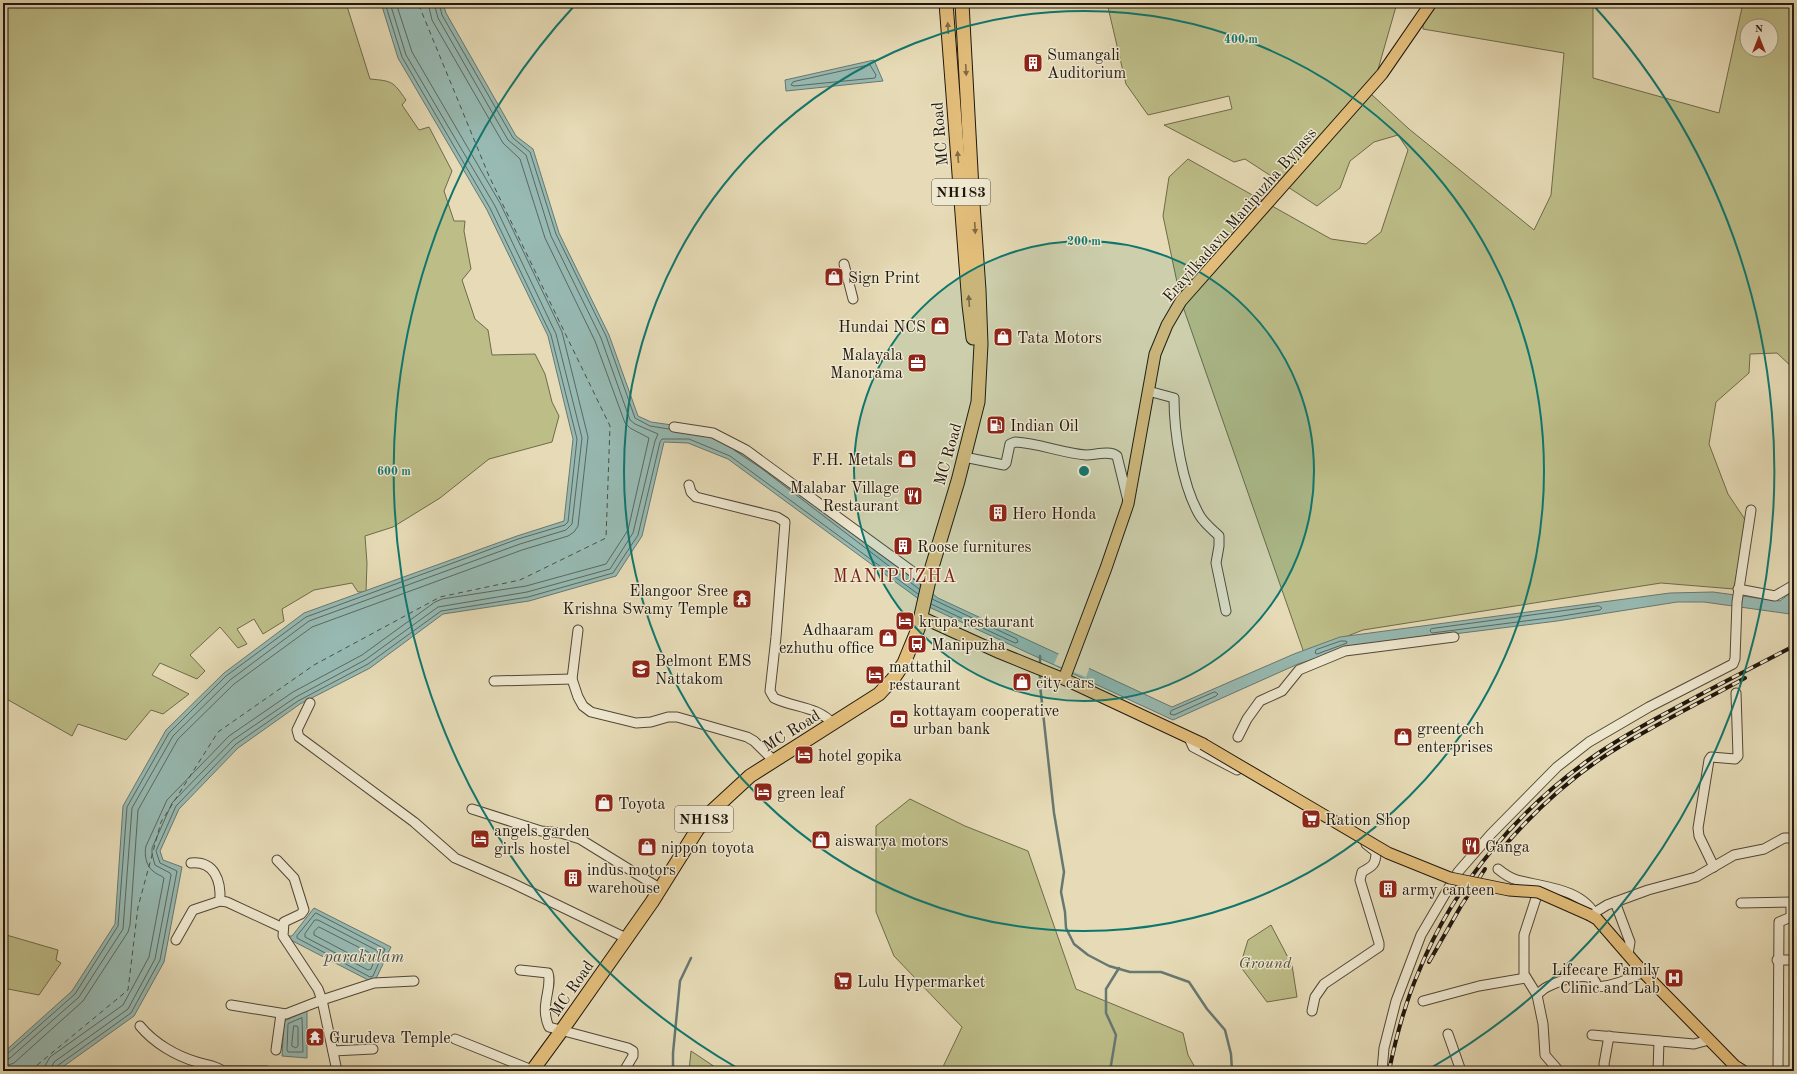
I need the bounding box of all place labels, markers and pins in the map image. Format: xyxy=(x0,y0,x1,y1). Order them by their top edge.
place label: Sumangali Auditorium xyxy=(1047,48,1126,82)
building icon: Sumangali Auditorium xyxy=(1022,52,1044,74)
shop icon: Sign Print xyxy=(823,266,845,288)
place label: Sign Print xyxy=(848,271,920,287)
shop icon: Hundai NCS xyxy=(929,315,951,337)
place label: Hundai NCS xyxy=(838,320,926,336)
shop icon: Tata Motors xyxy=(992,326,1014,348)
place label: Tata Motors xyxy=(1017,331,1102,347)
place label: Malayala Manorama xyxy=(830,348,903,382)
office icon: Malayala Manorama xyxy=(906,352,928,374)
fuel station icon: Indian Oil xyxy=(985,414,1007,436)
place label: Indian Oil xyxy=(1010,419,1078,435)
shop icon: F.H. Metals xyxy=(896,448,918,470)
place label: F.H. Metals xyxy=(812,453,893,469)
centre of rings xyxy=(1077,464,1091,478)
place label: Malabar Village Restaurant xyxy=(790,481,899,515)
restaurant icon: Malabar Village Restaurant xyxy=(902,485,924,507)
building icon: Hero Honda xyxy=(987,502,1009,524)
place label: Hero Honda xyxy=(1012,507,1096,523)
building icon: Roose furnitures xyxy=(892,535,914,557)
place label: Roose furnitures xyxy=(917,540,1032,556)
place label: Elangoor Sree Krishna Swamy Temple xyxy=(563,584,728,618)
temple icon: Elangoor Sree Krishna Swamy Temple xyxy=(731,588,753,610)
hotel icon: krupa restaurant xyxy=(894,610,916,632)
place label: krupa restaurant xyxy=(919,615,1035,631)
place label: Adhaaram ezhuthu office xyxy=(779,623,874,657)
shop icon: Adhaaram ezhuthu office xyxy=(877,627,899,649)
bus stop icon: Manipuzha xyxy=(906,633,928,655)
place label: Manipuzha xyxy=(931,638,1006,654)
place label: Belmont EMS Nattakom xyxy=(655,654,752,688)
school or university icon: Belmont EMS Nattakom xyxy=(630,658,652,680)
place label: mattathil restaurant xyxy=(889,660,961,694)
hotel icon: mattathil restaurant xyxy=(864,664,886,686)
shop icon: city cars xyxy=(1011,671,1033,693)
place label: city cars xyxy=(1036,676,1094,692)
place label: kottayam cooperative urban bank xyxy=(913,704,1059,738)
bank icon: kottayam cooperative urban bank xyxy=(888,708,910,730)
place label: greentech enterprises xyxy=(1417,722,1493,756)
shop icon: greentech enterprises xyxy=(1392,726,1414,748)
hotel icon: hotel gopika xyxy=(793,744,815,766)
place label: hotel gopika xyxy=(818,749,902,765)
hotel icon: green leaf xyxy=(752,781,774,803)
place label: green leaf xyxy=(777,786,846,802)
shop icon: Toyota xyxy=(593,792,615,814)
place label: Toyota xyxy=(618,797,666,813)
supermarket icon: Ration Shop xyxy=(1300,808,1322,830)
place label: Ration Shop xyxy=(1325,813,1410,829)
place label: angels garden girls hostel xyxy=(494,824,590,858)
hotel icon: angels garden girls hostel xyxy=(469,828,491,850)
shop icon: aiswarya motors xyxy=(810,829,832,851)
place label: aiswarya motors xyxy=(835,834,949,850)
restaurant icon: Ganga xyxy=(1460,835,1482,857)
shop icon: nippon toyota xyxy=(636,836,658,858)
place label: Ganga xyxy=(1485,840,1530,856)
place label: nippon toyota xyxy=(661,841,754,857)
place label: indus motors warehouse xyxy=(587,863,676,897)
building icon: indus motors warehouse xyxy=(562,867,584,889)
building icon: army canteen xyxy=(1377,878,1399,900)
place label: army canteen xyxy=(1402,883,1495,899)
place label: Lifecare Family Clinic and Lab xyxy=(1552,963,1661,997)
hospital icon: Lifecare Family Clinic and Lab xyxy=(1663,967,1685,989)
supermarket icon: Lulu Hypermarket xyxy=(832,970,854,992)
place label: Lulu Hypermarket xyxy=(857,975,986,991)
temple icon: Gurudeva Temple xyxy=(304,1026,326,1048)
place label: Gurudeva Temple xyxy=(329,1031,451,1047)

